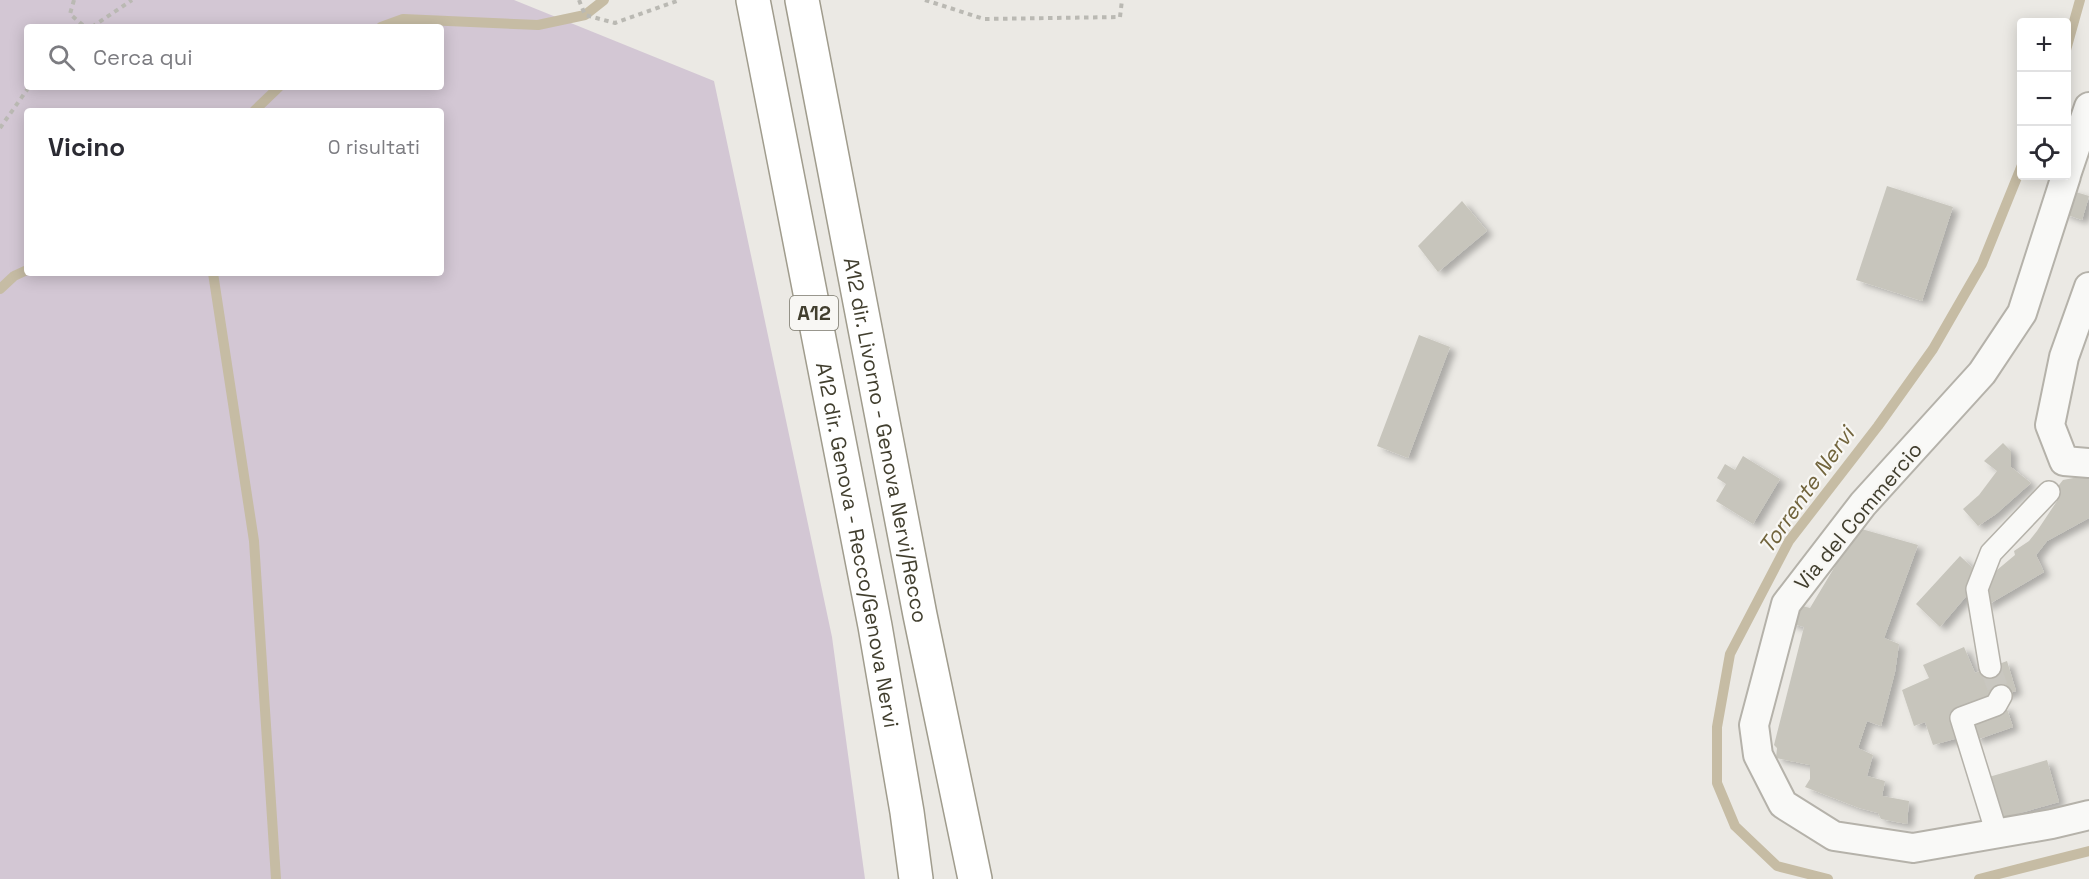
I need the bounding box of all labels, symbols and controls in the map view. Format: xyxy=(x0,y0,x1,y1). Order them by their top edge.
map controls xyxy=(2017,18,2071,180)
button: + xyxy=(2017,18,2071,72)
search box xyxy=(24,24,444,90)
icon: search xyxy=(45,41,78,74)
text: Cerca qui xyxy=(93,43,193,71)
button: − xyxy=(2017,72,2071,126)
button: locate xyxy=(2017,126,2071,180)
text: Vicino xyxy=(48,130,125,164)
text: 0 risultati xyxy=(328,134,420,160)
street label: A12 dir. Livorno - Genova Nervi/Recco xyxy=(838,255,935,625)
road number: A12 xyxy=(790,296,838,330)
street label: A12 dir. Genova - Recco/Genova Nervi xyxy=(810,360,906,730)
water label: Torrente Nervi xyxy=(1752,419,1861,559)
street label: Via del Commercio xyxy=(1788,436,1928,596)

